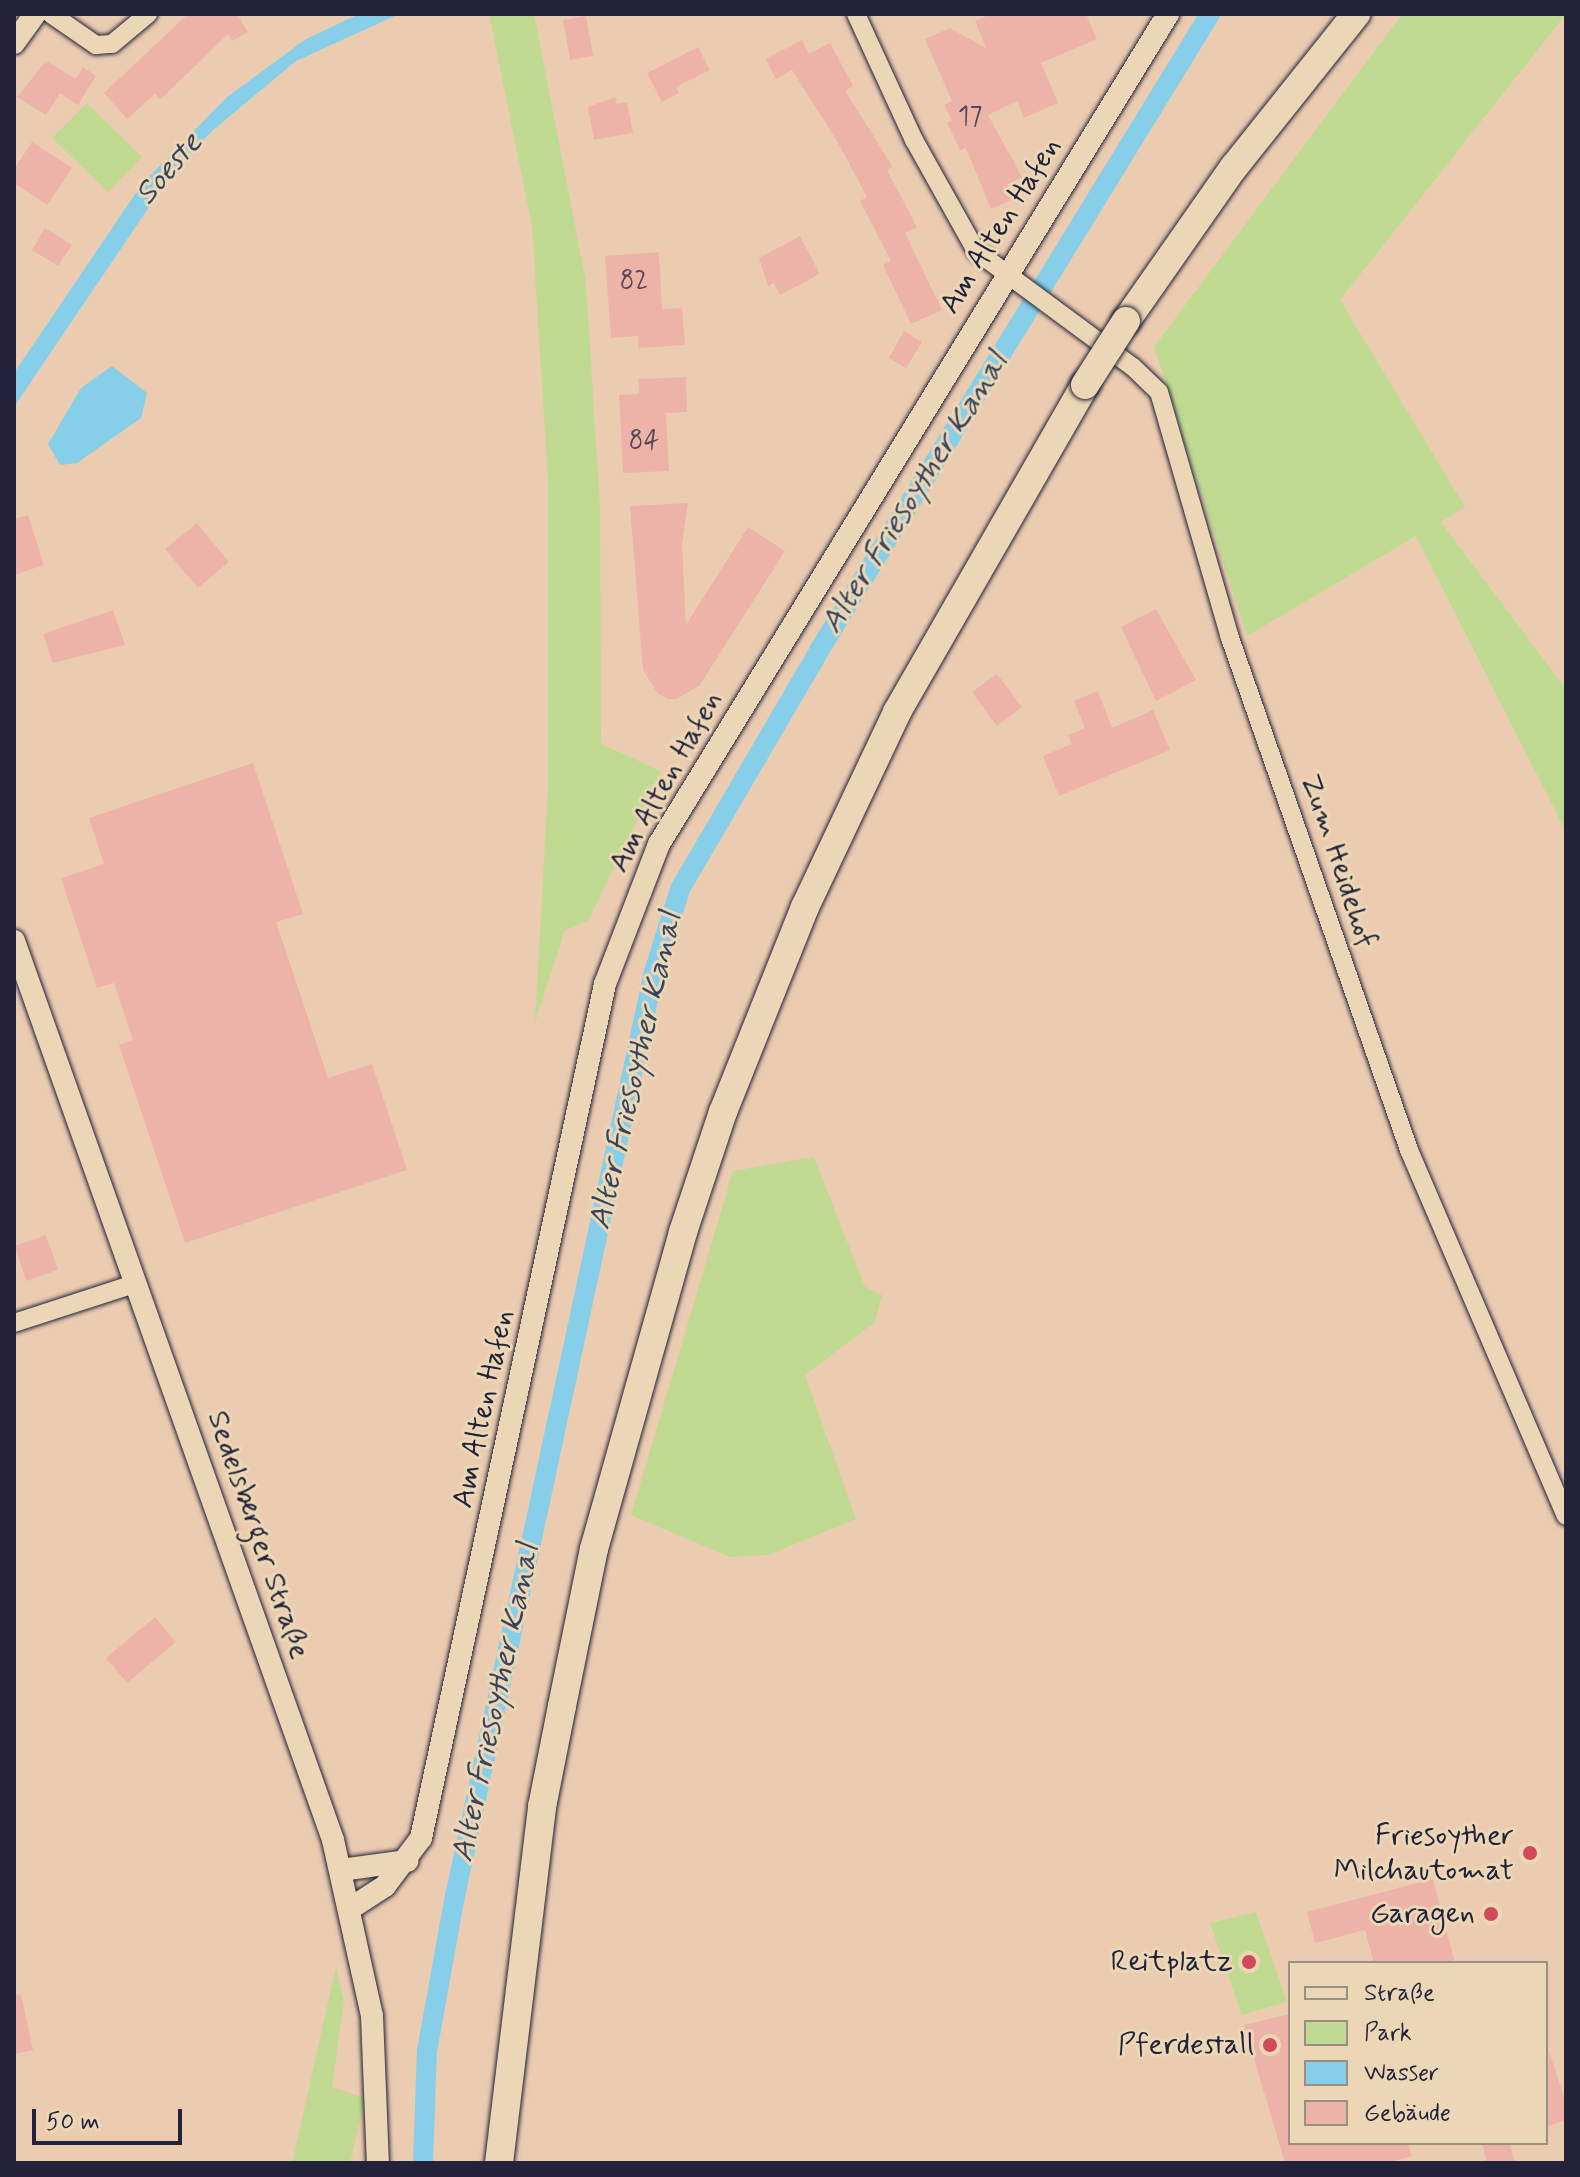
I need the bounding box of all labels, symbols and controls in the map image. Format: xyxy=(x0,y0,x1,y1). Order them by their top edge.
house number: 17 xyxy=(958,102,982,134)
street label: Am Alten Hafen xyxy=(927,123,1075,329)
water label: Soeste xyxy=(127,125,211,213)
house number: 82 xyxy=(620,266,648,298)
water label: Alter Friesoyther Kanal xyxy=(816,350,1014,636)
house number: 84 xyxy=(629,426,659,458)
street label: Am Alten Hafen xyxy=(597,677,735,887)
street label: Zum Heidehof xyxy=(1291,769,1385,953)
water label: Alter Friesoyther Kanal xyxy=(582,914,690,1228)
street label: Am Alten Hafen xyxy=(443,1298,525,1520)
street label: Sedelsberger Straße xyxy=(199,1406,317,1664)
water label: Alter Friesoyther Kanal xyxy=(445,1546,547,1860)
place label: Friesoyther Milchautomat xyxy=(1334,1818,1514,1888)
marker: Friesoyther Milchautomat xyxy=(1521,1844,1539,1862)
place label: Garagen xyxy=(1370,1896,1475,1932)
marker: Garagen xyxy=(1482,1905,1500,1923)
place label: Reitplatz xyxy=(1110,1944,1233,1980)
marker: Reitplatz xyxy=(1240,1953,1258,1971)
legend xyxy=(1288,1961,1548,2145)
text: Straße xyxy=(1364,1978,1435,2009)
text: Park xyxy=(1364,2018,1412,2049)
place label: Pferdestall xyxy=(1118,2027,1254,2063)
marker: Pferdestall xyxy=(1261,2036,1279,2054)
text: Wasser xyxy=(1364,2058,1439,2089)
scale bar xyxy=(36,2093,186,2143)
text: Gebäude xyxy=(1364,2098,1451,2129)
text: 50 m xyxy=(46,2107,100,2138)

